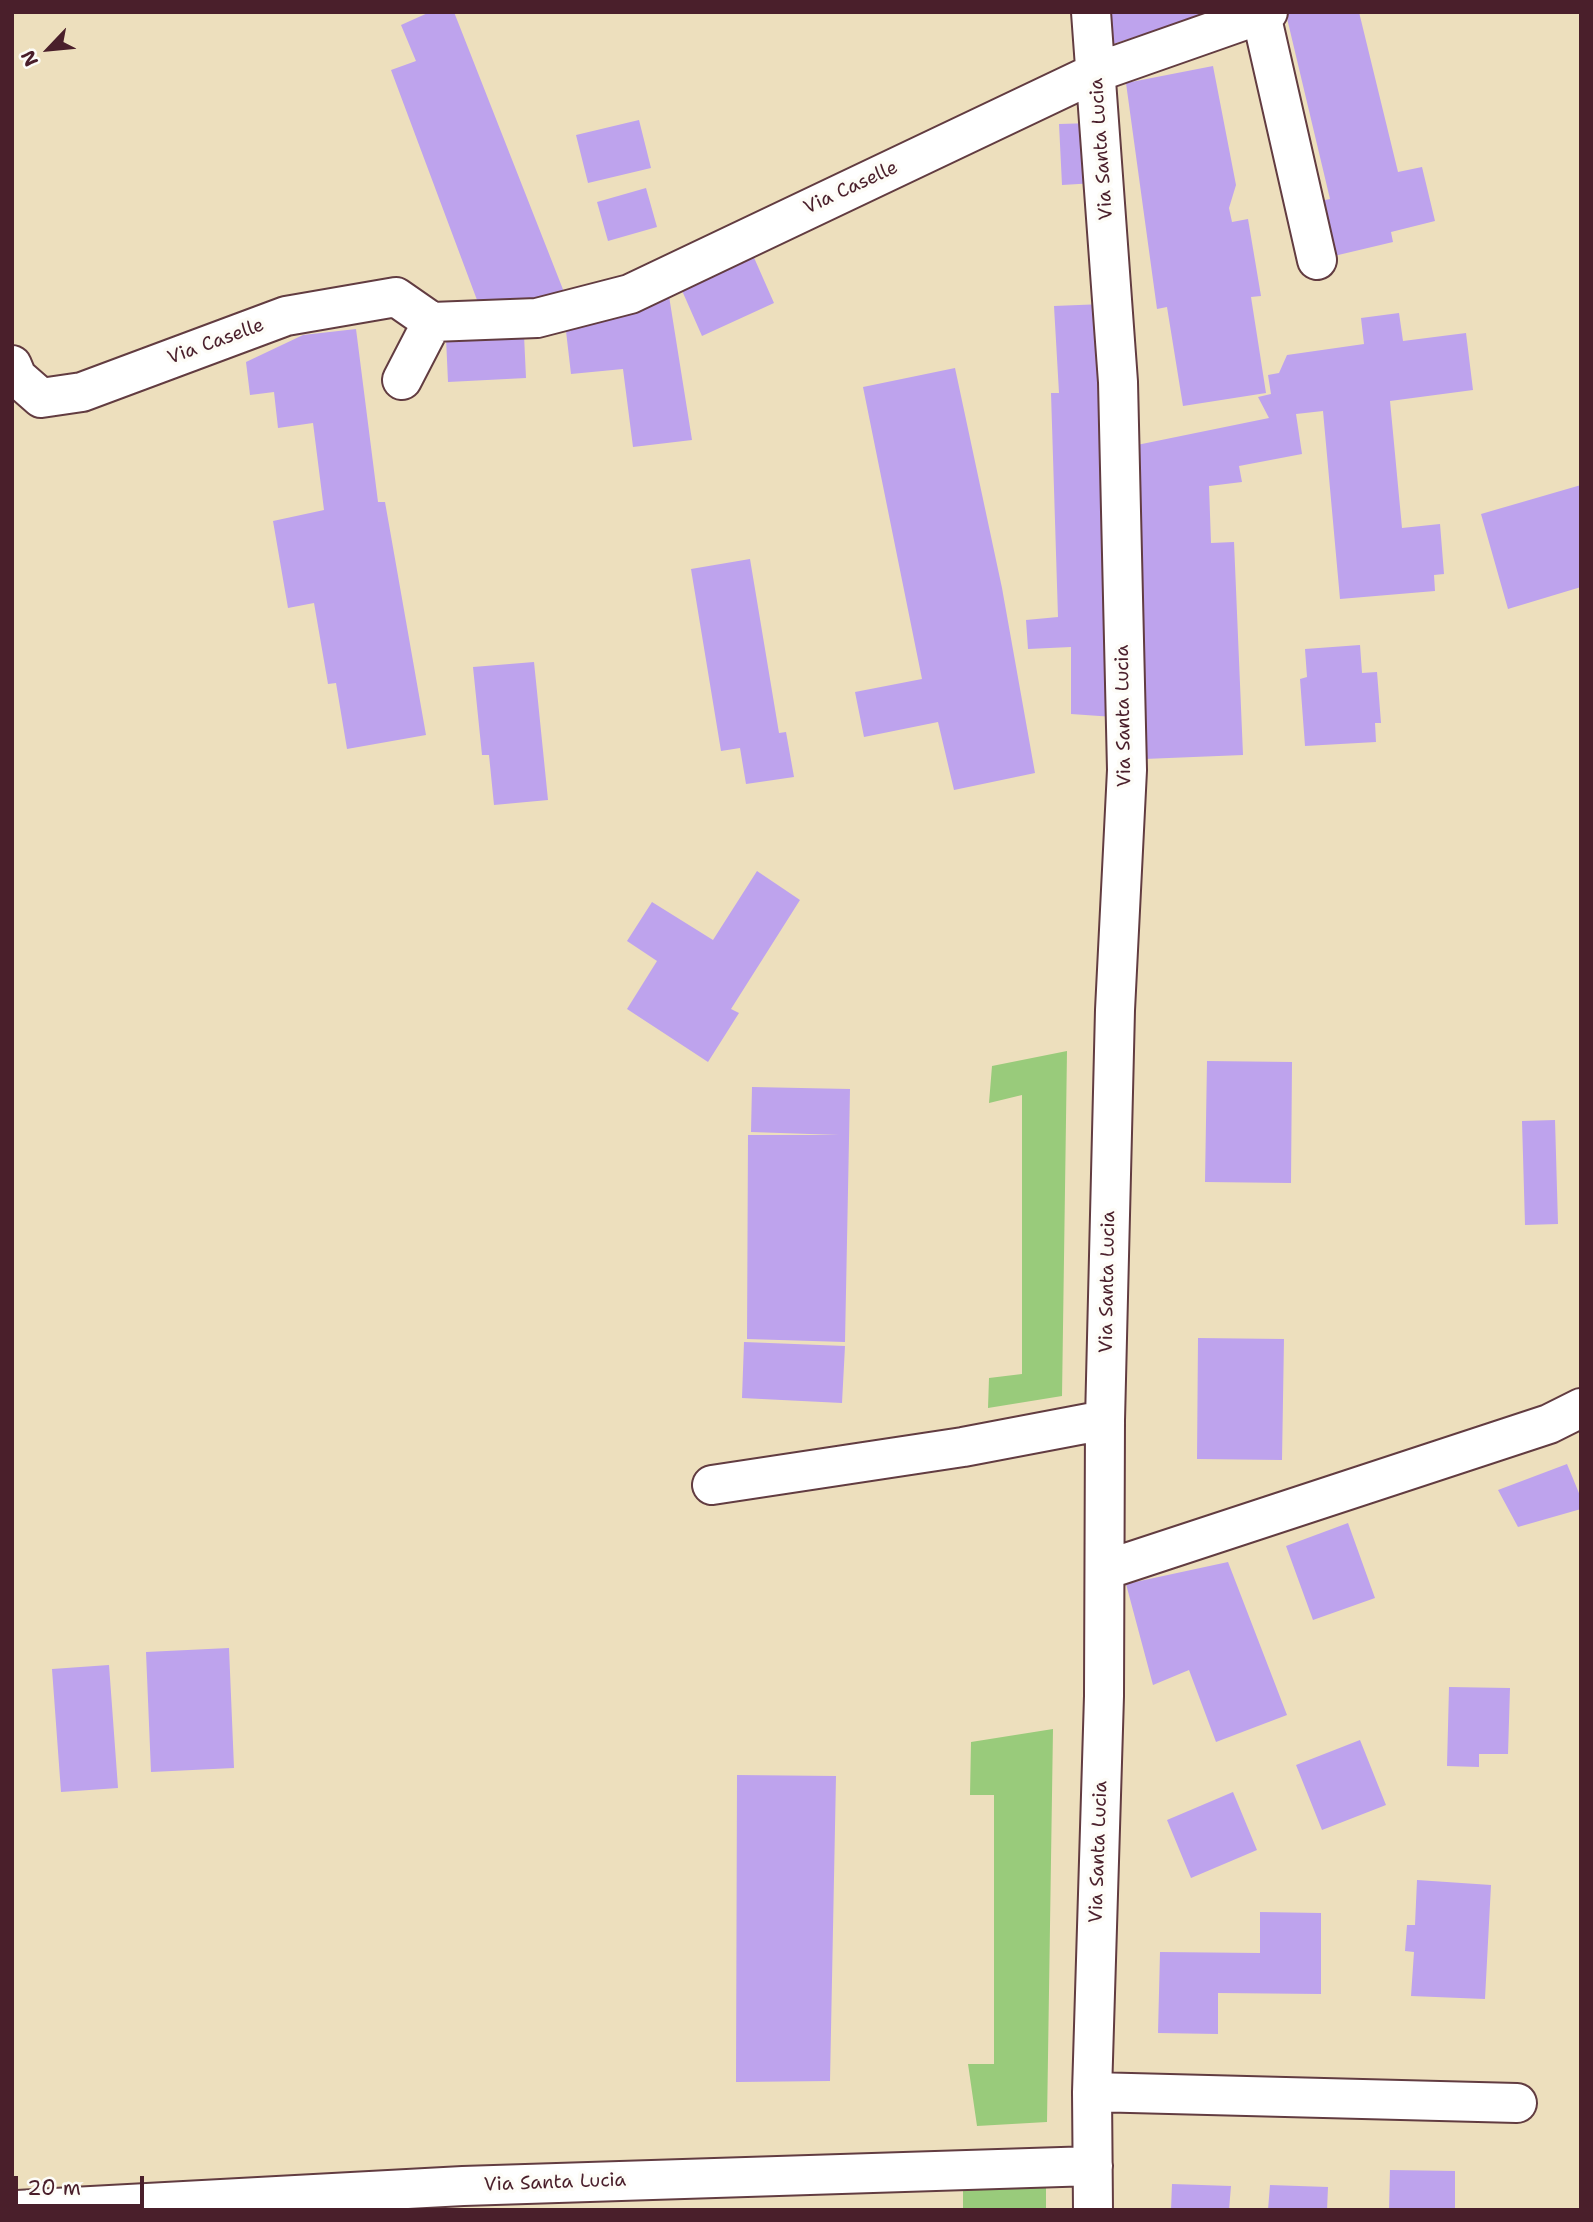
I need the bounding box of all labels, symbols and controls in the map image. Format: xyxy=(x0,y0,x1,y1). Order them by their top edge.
north arrow xyxy=(14,14,84,84)
text: N xyxy=(15,46,44,71)
street label: Via Santa Lucia xyxy=(1086,77,1118,221)
street label: Via Caselle xyxy=(800,156,902,220)
street label: Via Caselle xyxy=(165,314,267,370)
street label: Via Santa Lucia xyxy=(1111,645,1137,787)
street label: Via Santa Lucia xyxy=(1095,1211,1121,1353)
street label: Via Santa Lucia xyxy=(1085,1780,1113,1924)
scale bar xyxy=(18,2162,147,2206)
street label: Via Santa Lucia xyxy=(483,2169,627,2197)
text: 20 m xyxy=(27,2174,81,2202)

